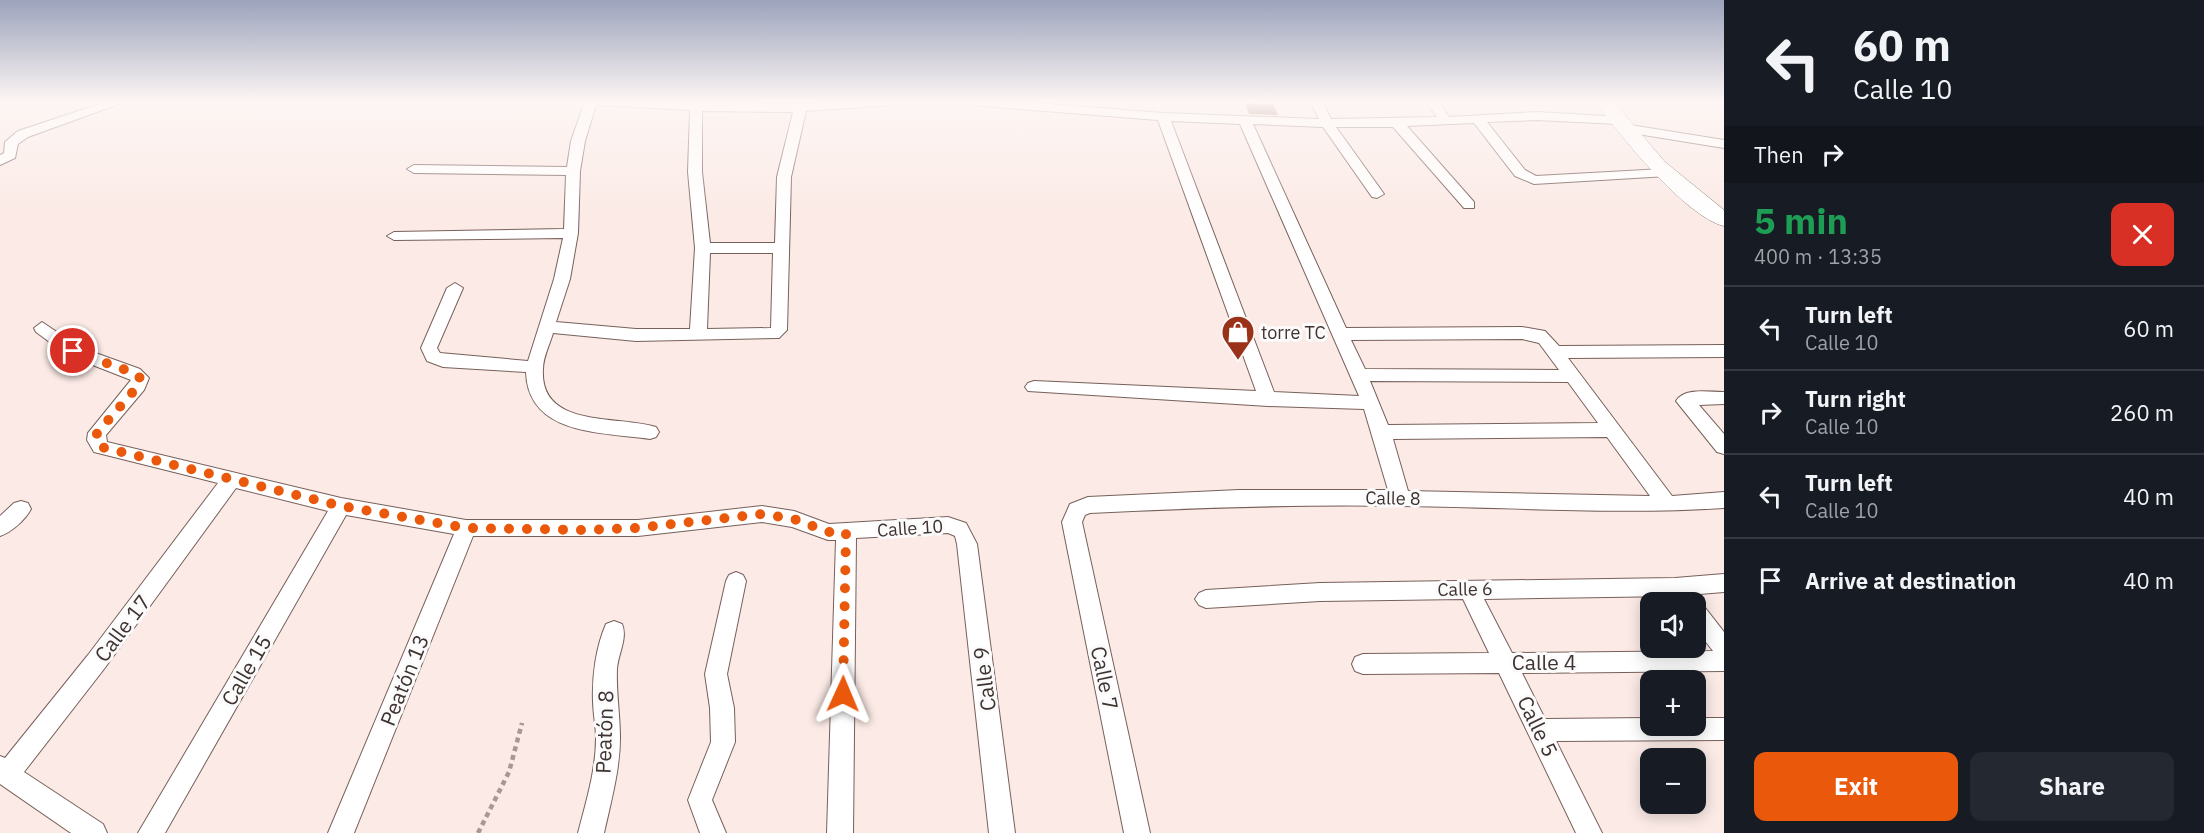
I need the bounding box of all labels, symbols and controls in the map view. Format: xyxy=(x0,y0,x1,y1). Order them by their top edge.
text: 60 m xyxy=(1853,18,1951,73)
icon: left xyxy=(1754,24,1832,102)
text: Calle 10 xyxy=(1853,71,1952,106)
icon: right xyxy=(1816,138,1849,171)
text: Then xyxy=(1754,140,1804,169)
text: 5 min xyxy=(1754,197,1848,244)
button: close xyxy=(2111,203,2174,266)
text: 400 m · 13:35 xyxy=(1754,243,1882,270)
text: Turn left xyxy=(1805,300,1893,329)
icon: left xyxy=(1754,312,1787,345)
shop icon: torre TC xyxy=(1220,314,1256,361)
text: 60 m xyxy=(2123,314,2174,343)
place label: torre TC xyxy=(1261,321,1326,344)
pin xyxy=(47,325,98,376)
text: Calle 10 xyxy=(1805,329,1879,356)
icon: arrive xyxy=(56,334,89,367)
text: Turn right xyxy=(1805,384,1906,413)
icon: right xyxy=(1754,396,1787,429)
text: 260 m xyxy=(2110,398,2174,427)
text: Calle 10 xyxy=(1805,413,1879,440)
text: Turn left xyxy=(1805,468,1893,497)
icon: left xyxy=(1754,480,1787,513)
text: 40 m xyxy=(2123,482,2174,511)
street label: Calle 8 xyxy=(1365,486,1421,510)
text: Calle 10 xyxy=(1805,497,1879,524)
street label: Calle 10 xyxy=(876,514,944,542)
icon: arrive xyxy=(1754,564,1787,597)
text: Arrive at destination xyxy=(1805,566,2016,595)
text: 40 m xyxy=(2123,566,2174,595)
street label: Calle 6 xyxy=(1437,577,1493,601)
street label: Calle 17 xyxy=(88,589,156,667)
map controls xyxy=(1640,592,1706,814)
button: sound xyxy=(1640,592,1706,658)
street label: Calle 15 xyxy=(215,630,277,710)
street label: Peatón 13 xyxy=(373,630,435,730)
street label: Calle 7 xyxy=(1085,643,1125,713)
street label: Calle 9 xyxy=(966,645,1002,713)
street label: Calle 4 xyxy=(1512,648,1576,676)
position arrow xyxy=(811,662,875,726)
button: + xyxy=(1640,670,1706,736)
street label: Peatón 8 xyxy=(589,690,619,774)
street label: Calle 5 xyxy=(1511,691,1565,761)
button: − xyxy=(1640,748,1706,814)
button: Exit xyxy=(1754,752,1958,821)
button: Share xyxy=(1970,752,2174,821)

